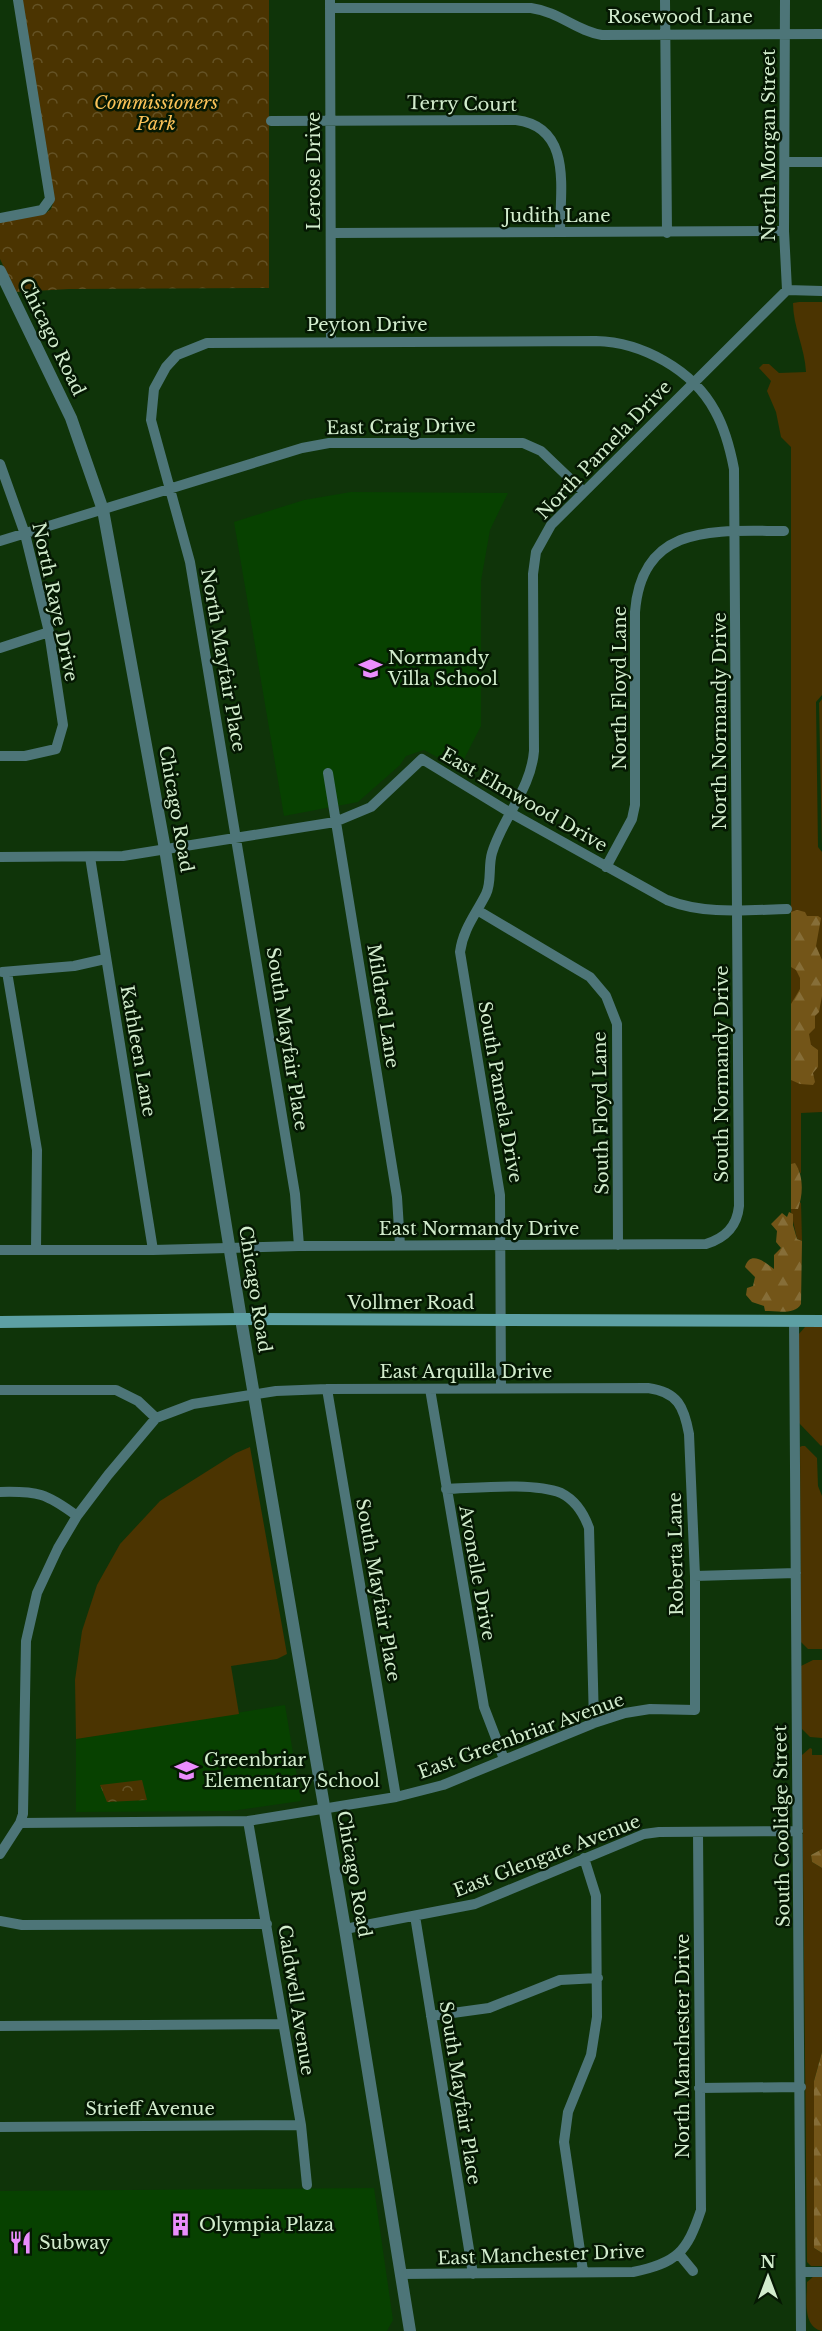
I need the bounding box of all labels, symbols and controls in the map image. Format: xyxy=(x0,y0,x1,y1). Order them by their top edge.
street label: Rosewood Lane xyxy=(607,6,753,28)
street label: North Morgan Street xyxy=(758,49,780,241)
park label: Commissioners Park xyxy=(94,92,218,135)
street label: Terry Court xyxy=(407,92,517,116)
street label: Lerose Drive xyxy=(303,112,325,230)
street label: Judith Lane xyxy=(501,205,611,227)
street label: Chicago Road xyxy=(14,275,90,399)
street label: Peyton Drive xyxy=(307,314,428,336)
street label: North Pamela Drive xyxy=(532,376,676,524)
street label: East Craig Drive xyxy=(326,415,476,439)
street label: North Raye Drive xyxy=(27,520,83,684)
street label: North Mayfair Place xyxy=(196,566,250,754)
street label: North Floyd Lane xyxy=(609,606,631,770)
street label: North Normandy Drive xyxy=(709,612,731,830)
place label: Normandy Villa School xyxy=(387,647,498,690)
school or university icon: Normandy Villa School xyxy=(357,655,383,681)
street label: East Elmwood Drive xyxy=(437,743,611,857)
street label: Chicago Road xyxy=(154,744,198,874)
street label: Mildred Lane xyxy=(362,942,404,1070)
street label: South Mayfair Place xyxy=(262,946,312,1132)
street label: South Normandy Drive xyxy=(711,965,733,1183)
street label: Kathleen Lane xyxy=(116,984,160,1118)
street label: South Pamela Drive xyxy=(473,1000,527,1184)
street label: South Floyd Lane xyxy=(589,1031,613,1195)
street label: East Normandy Drive xyxy=(379,1218,579,1240)
street label: Chicago Road xyxy=(234,1224,276,1354)
street label: Vollmer Road xyxy=(347,1292,474,1314)
street label: East Arquilla Drive xyxy=(380,1361,552,1383)
street label: Roberta Lane xyxy=(664,1492,688,1616)
street label: South Mayfair Place xyxy=(351,1497,405,1683)
street label: Avonelle Drive xyxy=(454,1503,500,1642)
street label: East Greenbriar Avenue xyxy=(415,1688,627,1784)
street label: South Coolidge Street xyxy=(769,1725,795,1927)
place label: Greenbriar Elementary School xyxy=(204,1749,380,1792)
school or university icon: Greenbriar Elementary School xyxy=(173,1757,199,1783)
street label: Chicago Road xyxy=(332,1809,376,1939)
street label: East Glengate Avenue xyxy=(451,1810,643,1902)
street label: Caldwell Avenue xyxy=(273,1923,319,2077)
street label: North Manchester Drive xyxy=(672,1934,694,2158)
street label: South Mayfair Place xyxy=(435,2000,485,2186)
street label: Strieff Avenue xyxy=(85,2098,215,2120)
building icon: Olympia Plaza xyxy=(168,2212,194,2238)
place label: Olympia Plaza xyxy=(199,2214,334,2236)
restaurant icon: Subway xyxy=(8,2230,34,2256)
place label: Subway xyxy=(39,2232,111,2254)
street label: East Manchester Drive xyxy=(437,2240,645,2270)
north arrow xyxy=(738,2247,798,2307)
text: N xyxy=(760,2252,776,2272)

